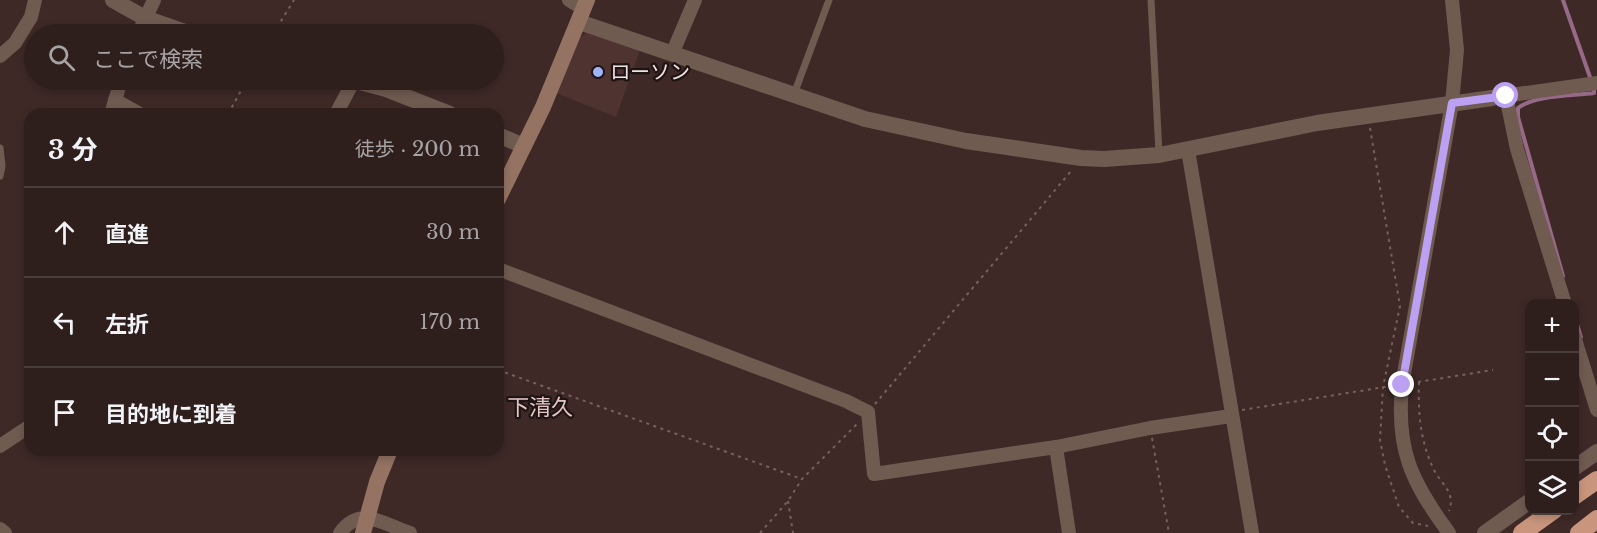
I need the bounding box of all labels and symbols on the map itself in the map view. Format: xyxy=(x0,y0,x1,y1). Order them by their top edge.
place label: ローソン xyxy=(610,60,690,84)
marker: ローソン xyxy=(591,65,605,79)
route start xyxy=(1492,82,1518,108)
route end xyxy=(1388,371,1414,397)
district label: 下清久 xyxy=(507,394,573,421)

